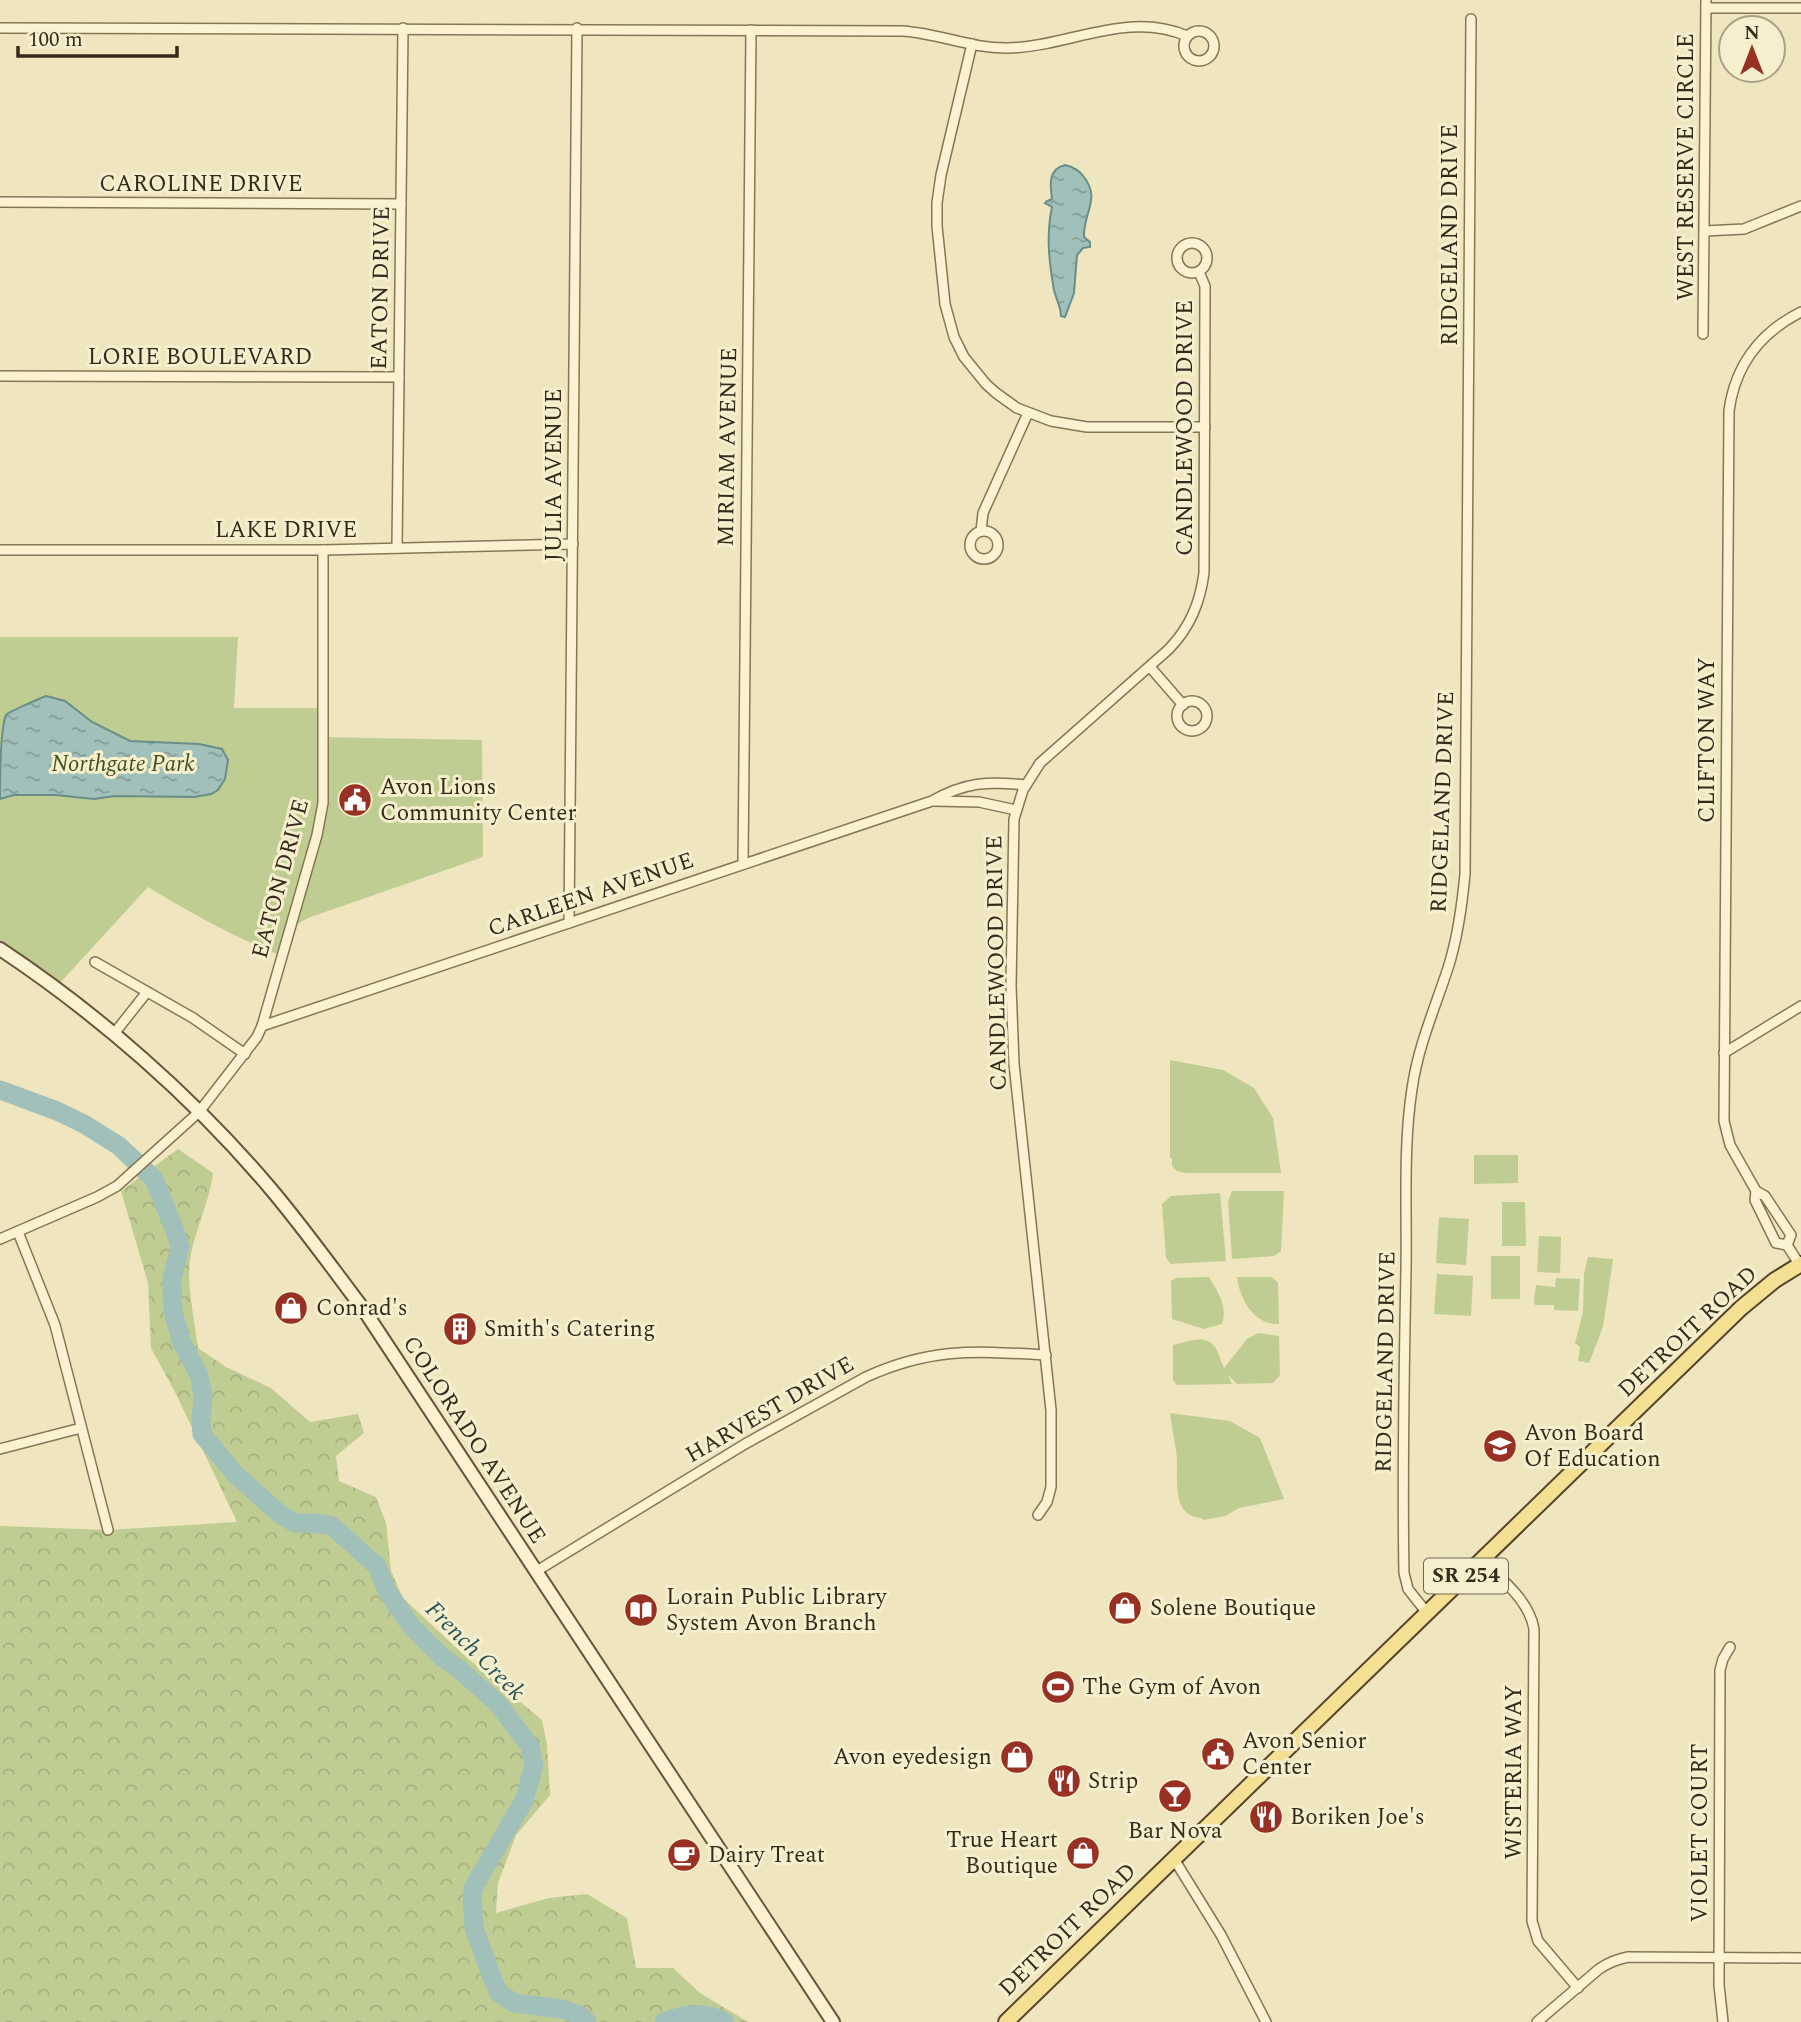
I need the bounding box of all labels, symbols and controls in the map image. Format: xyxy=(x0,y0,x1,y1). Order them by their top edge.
scale bar xyxy=(18,14,177,58)
north arrow xyxy=(1717,14,1787,84)
text: N xyxy=(1744,19,1760,48)
text: 100 m xyxy=(28,24,83,56)
street label: WEST RESERVE CIRCLE xyxy=(1669,33,1704,301)
street label: RIDGELAND DRIVE xyxy=(1433,124,1468,346)
street label: CAROLINE DRIVE xyxy=(99,167,303,202)
street label: EATON DRIVE xyxy=(362,206,400,370)
street label: CANDLEWOOD DRIVE xyxy=(1168,300,1203,556)
street label: LORIE BOULEVARD xyxy=(88,340,312,375)
street label: MIRIAM AVENUE xyxy=(709,347,747,547)
street label: JULIA AVENUE xyxy=(537,389,572,561)
street label: LAKE DRIVE xyxy=(215,513,357,548)
street label: CLIFTON WAY xyxy=(1690,657,1725,823)
street label: RIDGELAND DRIVE xyxy=(1422,690,1464,914)
park label: Northgate Park xyxy=(51,747,195,782)
place label: Avon Lions Community Center xyxy=(380,770,577,831)
public building icon: Avon Lions Community Center xyxy=(336,781,374,819)
street label: EATON DRIVE xyxy=(243,795,319,963)
street label: CANDLEWOOD DRIVE xyxy=(977,835,1017,1091)
street label: CARLEEN AVENUE xyxy=(483,843,699,947)
street label: RIDGELAND DRIVE xyxy=(1367,1251,1405,1473)
street label: DETROIT ROAD xyxy=(1610,1258,1766,1406)
shop icon: Conrad's xyxy=(272,1289,310,1327)
place label: Conrad's xyxy=(316,1291,408,1326)
building icon: Smith's Catering xyxy=(441,1310,479,1348)
place label: Smith's Catering xyxy=(484,1312,655,1347)
street label: COLORADO AVENUE xyxy=(393,1329,555,1551)
street label: HARVEST DRIVE xyxy=(679,1347,861,1473)
place label: Avon Board Of Education xyxy=(1524,1416,1661,1477)
school or university icon: Avon Board Of Education xyxy=(1481,1427,1519,1465)
road number: SR 254 xyxy=(1424,1558,1508,1594)
place label: Lorain Public Library System Avon Branch xyxy=(666,1580,887,1641)
shop icon: Solene Boutique xyxy=(1106,1589,1144,1627)
library icon: Lorain Public Library System Avon Branch xyxy=(622,1591,660,1629)
place label: Solene Boutique xyxy=(1150,1591,1316,1626)
water label: French Creek xyxy=(417,1593,533,1709)
sports icon: The Gym of Avon xyxy=(1039,1668,1077,1706)
place label: The Gym of Avon xyxy=(1082,1670,1261,1705)
street label: WISTERIA WAY xyxy=(1497,1685,1532,1859)
place label: Avon Senior Center xyxy=(1242,1724,1367,1785)
public building icon: Avon Senior Center xyxy=(1199,1735,1237,1773)
shop icon: Avon eyedesign xyxy=(998,1738,1036,1776)
place label: Avon eyedesign xyxy=(833,1740,992,1775)
street label: VIOLET COURT xyxy=(1683,1743,1718,1923)
restaurant icon: Strip xyxy=(1045,1762,1083,1800)
place label: Strip xyxy=(1088,1764,1138,1799)
bar icon: Bar Nova xyxy=(1156,1777,1194,1815)
restaurant icon: Boriken Joe's xyxy=(1247,1798,1285,1836)
place label: Boriken Joe's xyxy=(1290,1800,1425,1835)
place label: Bar Nova xyxy=(1128,1814,1222,1849)
place label: True Heart Boutique xyxy=(946,1823,1058,1884)
shop icon: True Heart Boutique xyxy=(1064,1834,1102,1872)
cafe icon: Dairy Treat xyxy=(665,1836,703,1874)
place label: Dairy Treat xyxy=(708,1838,825,1873)
street label: DETROIT ROAD xyxy=(991,1855,1145,2005)

